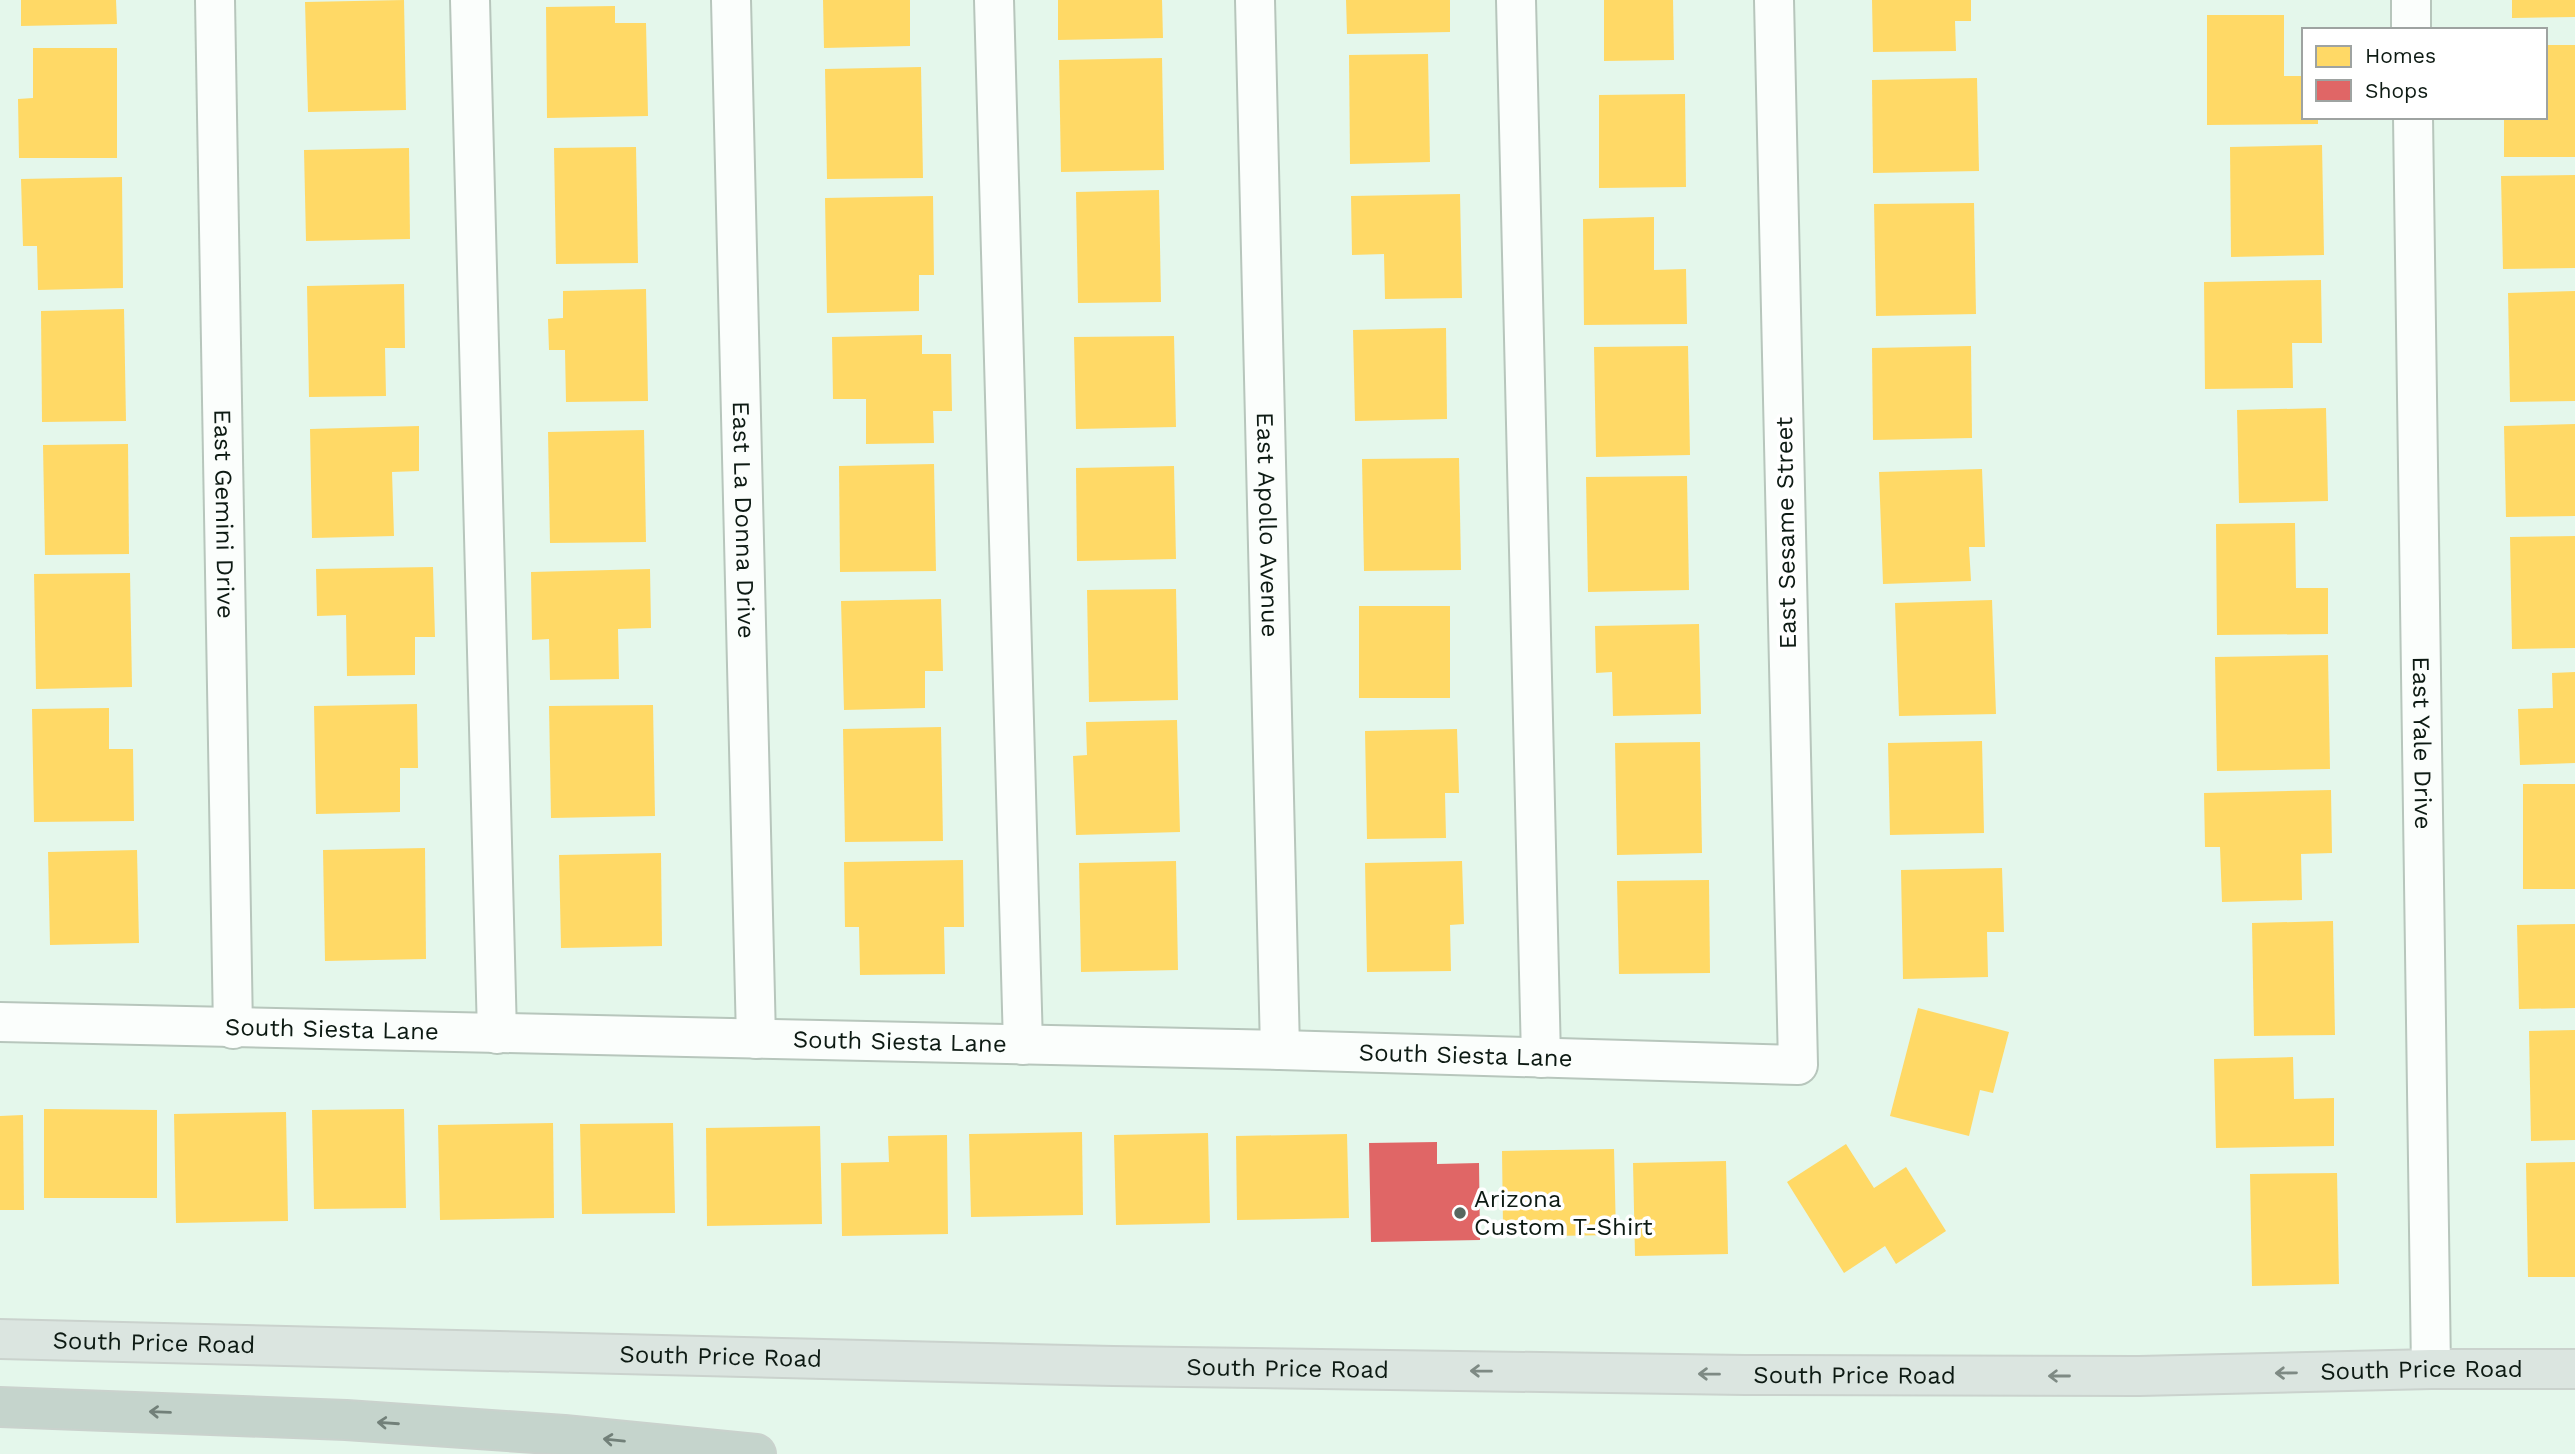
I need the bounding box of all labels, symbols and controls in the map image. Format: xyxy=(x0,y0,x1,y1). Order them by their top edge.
legend xyxy=(2302,28,2547,119)
text: Homes xyxy=(2365,43,2436,68)
text: Shops xyxy=(2365,78,2428,103)
street label: East La Donna Drive xyxy=(727,401,760,639)
street label: East Gemini Drive xyxy=(208,409,240,619)
street label: East Apollo Avenue xyxy=(1251,412,1284,638)
street label: East Sesame Street xyxy=(1770,417,1802,649)
street label: East Yale Drive xyxy=(2407,656,2437,830)
street label: South Siesta Lane xyxy=(225,1013,439,1046)
street label: South Siesta Lane xyxy=(793,1025,1007,1058)
street label: South Siesta Lane xyxy=(1358,1038,1573,1072)
place label: Arizona Custom T-Shirt xyxy=(1474,1185,1652,1241)
marker: Arizona Custom T-Shirt xyxy=(1452,1205,1468,1221)
street label: South Price Road xyxy=(52,1326,256,1359)
street label: South Price Road xyxy=(619,1340,822,1373)
street label: South Price Road xyxy=(1186,1353,1389,1384)
street label: South Price Road xyxy=(2320,1355,2523,1386)
street label: South Price Road xyxy=(1753,1361,1956,1390)
one-way arrow xyxy=(1470,1364,1493,1378)
one-way arrow xyxy=(2275,1366,2298,1379)
one-way arrow xyxy=(1698,1367,1721,1381)
one-way arrow xyxy=(2048,1369,2071,1383)
one-way arrow xyxy=(149,1405,172,1418)
one-way arrow xyxy=(377,1416,399,1429)
one-way arrow xyxy=(604,1433,626,1446)

